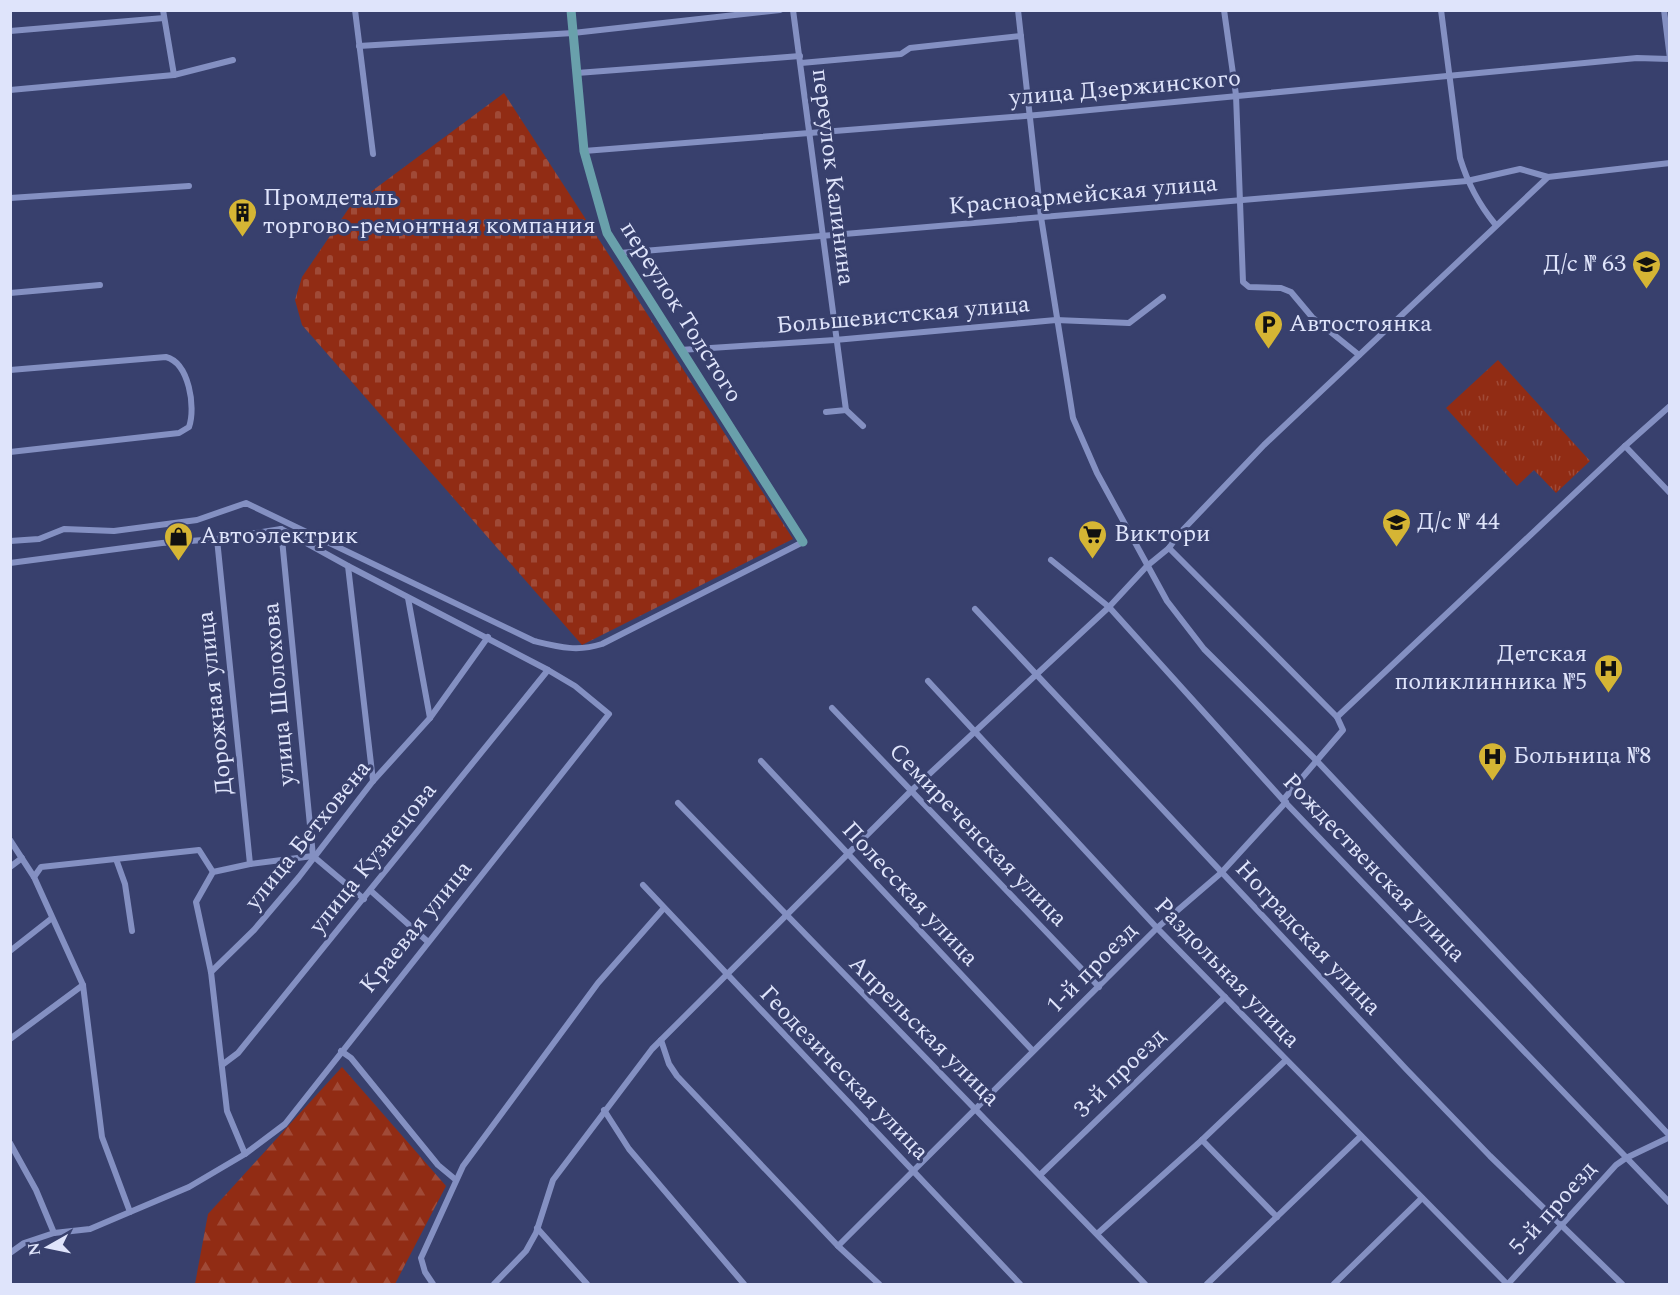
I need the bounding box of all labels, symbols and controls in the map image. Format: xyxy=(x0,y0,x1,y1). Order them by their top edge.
street label: улица Дзержинского xyxy=(1007,60,1242,116)
street label: переулок Калинина xyxy=(802,67,864,288)
street label: Красноармейская улица xyxy=(947,165,1219,225)
place label: Промдеталь торгово-ремонтная компания xyxy=(263,180,596,244)
building icon: Промдеталь торгово-ремонтная компания xyxy=(226,196,258,238)
street label: переулок Толстого xyxy=(611,214,751,410)
place label: Д/с № 63 xyxy=(1543,246,1626,282)
school or university icon: Д/с № 63 xyxy=(1631,248,1663,290)
street label: Большевистская улица xyxy=(775,286,1031,344)
place label: Автостоянка xyxy=(1289,306,1432,342)
parking icon: Автостоянка xyxy=(1252,308,1284,350)
place label: Д/с № 44 xyxy=(1417,504,1500,540)
school or university icon: Д/с № 44 xyxy=(1380,506,1412,548)
place label: Виктори xyxy=(1114,516,1210,552)
place label: Автоэлектрик xyxy=(200,518,358,554)
supermarket icon: Виктори xyxy=(1077,518,1109,560)
shop icon: Автоэлектрик xyxy=(163,520,195,562)
street label: улица Шолохова xyxy=(253,601,305,788)
street label: Дорожная улица xyxy=(187,609,243,797)
place label: Детская поликлинника №5 xyxy=(1394,636,1587,700)
hospital icon: Детская поликлинника №5 xyxy=(1592,652,1624,694)
street label: Семиреченская улица xyxy=(880,735,1076,936)
place label: Больница №8 xyxy=(1513,738,1651,774)
hospital icon: Больница №8 xyxy=(1476,740,1508,782)
street label: улица Бетховена xyxy=(235,752,380,919)
street label: Рождественская улица xyxy=(1274,765,1474,971)
street label: улица Кузнецова xyxy=(300,774,446,943)
street label: Полесская улица xyxy=(833,813,987,975)
street label: Краевая улица xyxy=(351,852,481,1001)
street label: Ноградская улица xyxy=(1226,852,1390,1024)
street label: Раздольная улица xyxy=(1145,889,1309,1057)
street label: 1-й проезд xyxy=(1038,914,1146,1022)
street label: Апрельская улица xyxy=(840,947,1008,1115)
street label: Геодезическая улица xyxy=(751,977,938,1169)
street label: 3-й проезд xyxy=(1065,1019,1175,1127)
street label: 5-й проезд xyxy=(1500,1152,1606,1264)
north arrow xyxy=(18,1217,78,1277)
text: N xyxy=(21,1241,47,1258)

